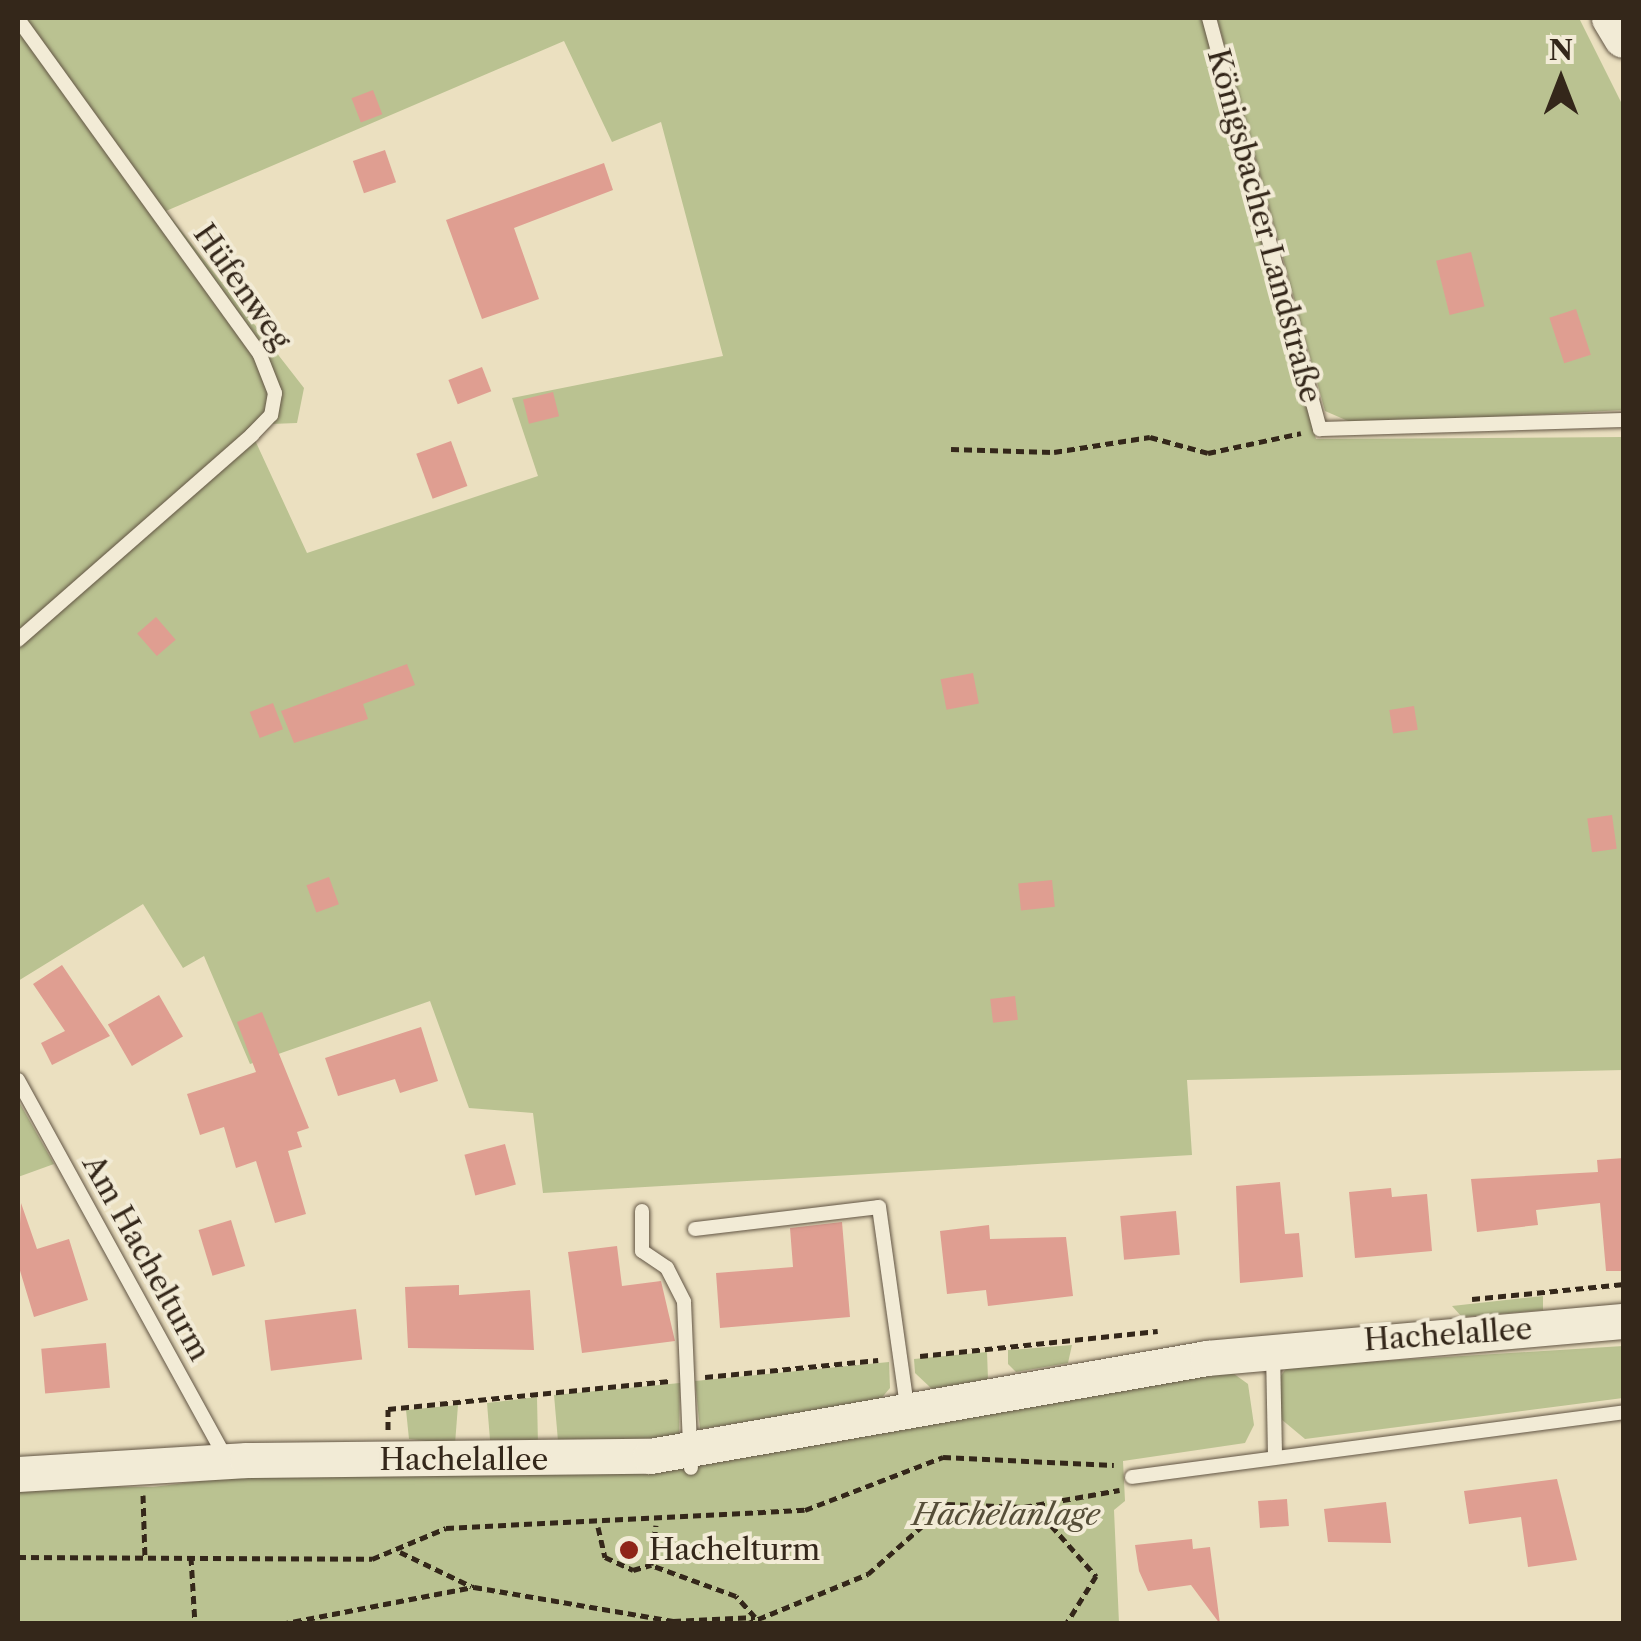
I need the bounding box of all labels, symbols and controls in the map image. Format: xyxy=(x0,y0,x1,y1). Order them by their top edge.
north arrow xyxy=(1511,30,1611,130)
text: N xyxy=(1549,33,1573,67)
street label: Königsbacher Landstraße xyxy=(1199,45,1329,407)
street label: Hüfenweg xyxy=(186,217,298,357)
street label: Am Hachelturm xyxy=(75,1149,217,1367)
street label: Hachelallee xyxy=(1363,1311,1533,1359)
street label: Hachelallee xyxy=(380,1442,548,1478)
park label: Hachelanlage xyxy=(912,1497,1100,1533)
place label: Hachelturm xyxy=(649,1532,820,1568)
marker: Hachelturm xyxy=(618,1539,640,1561)

